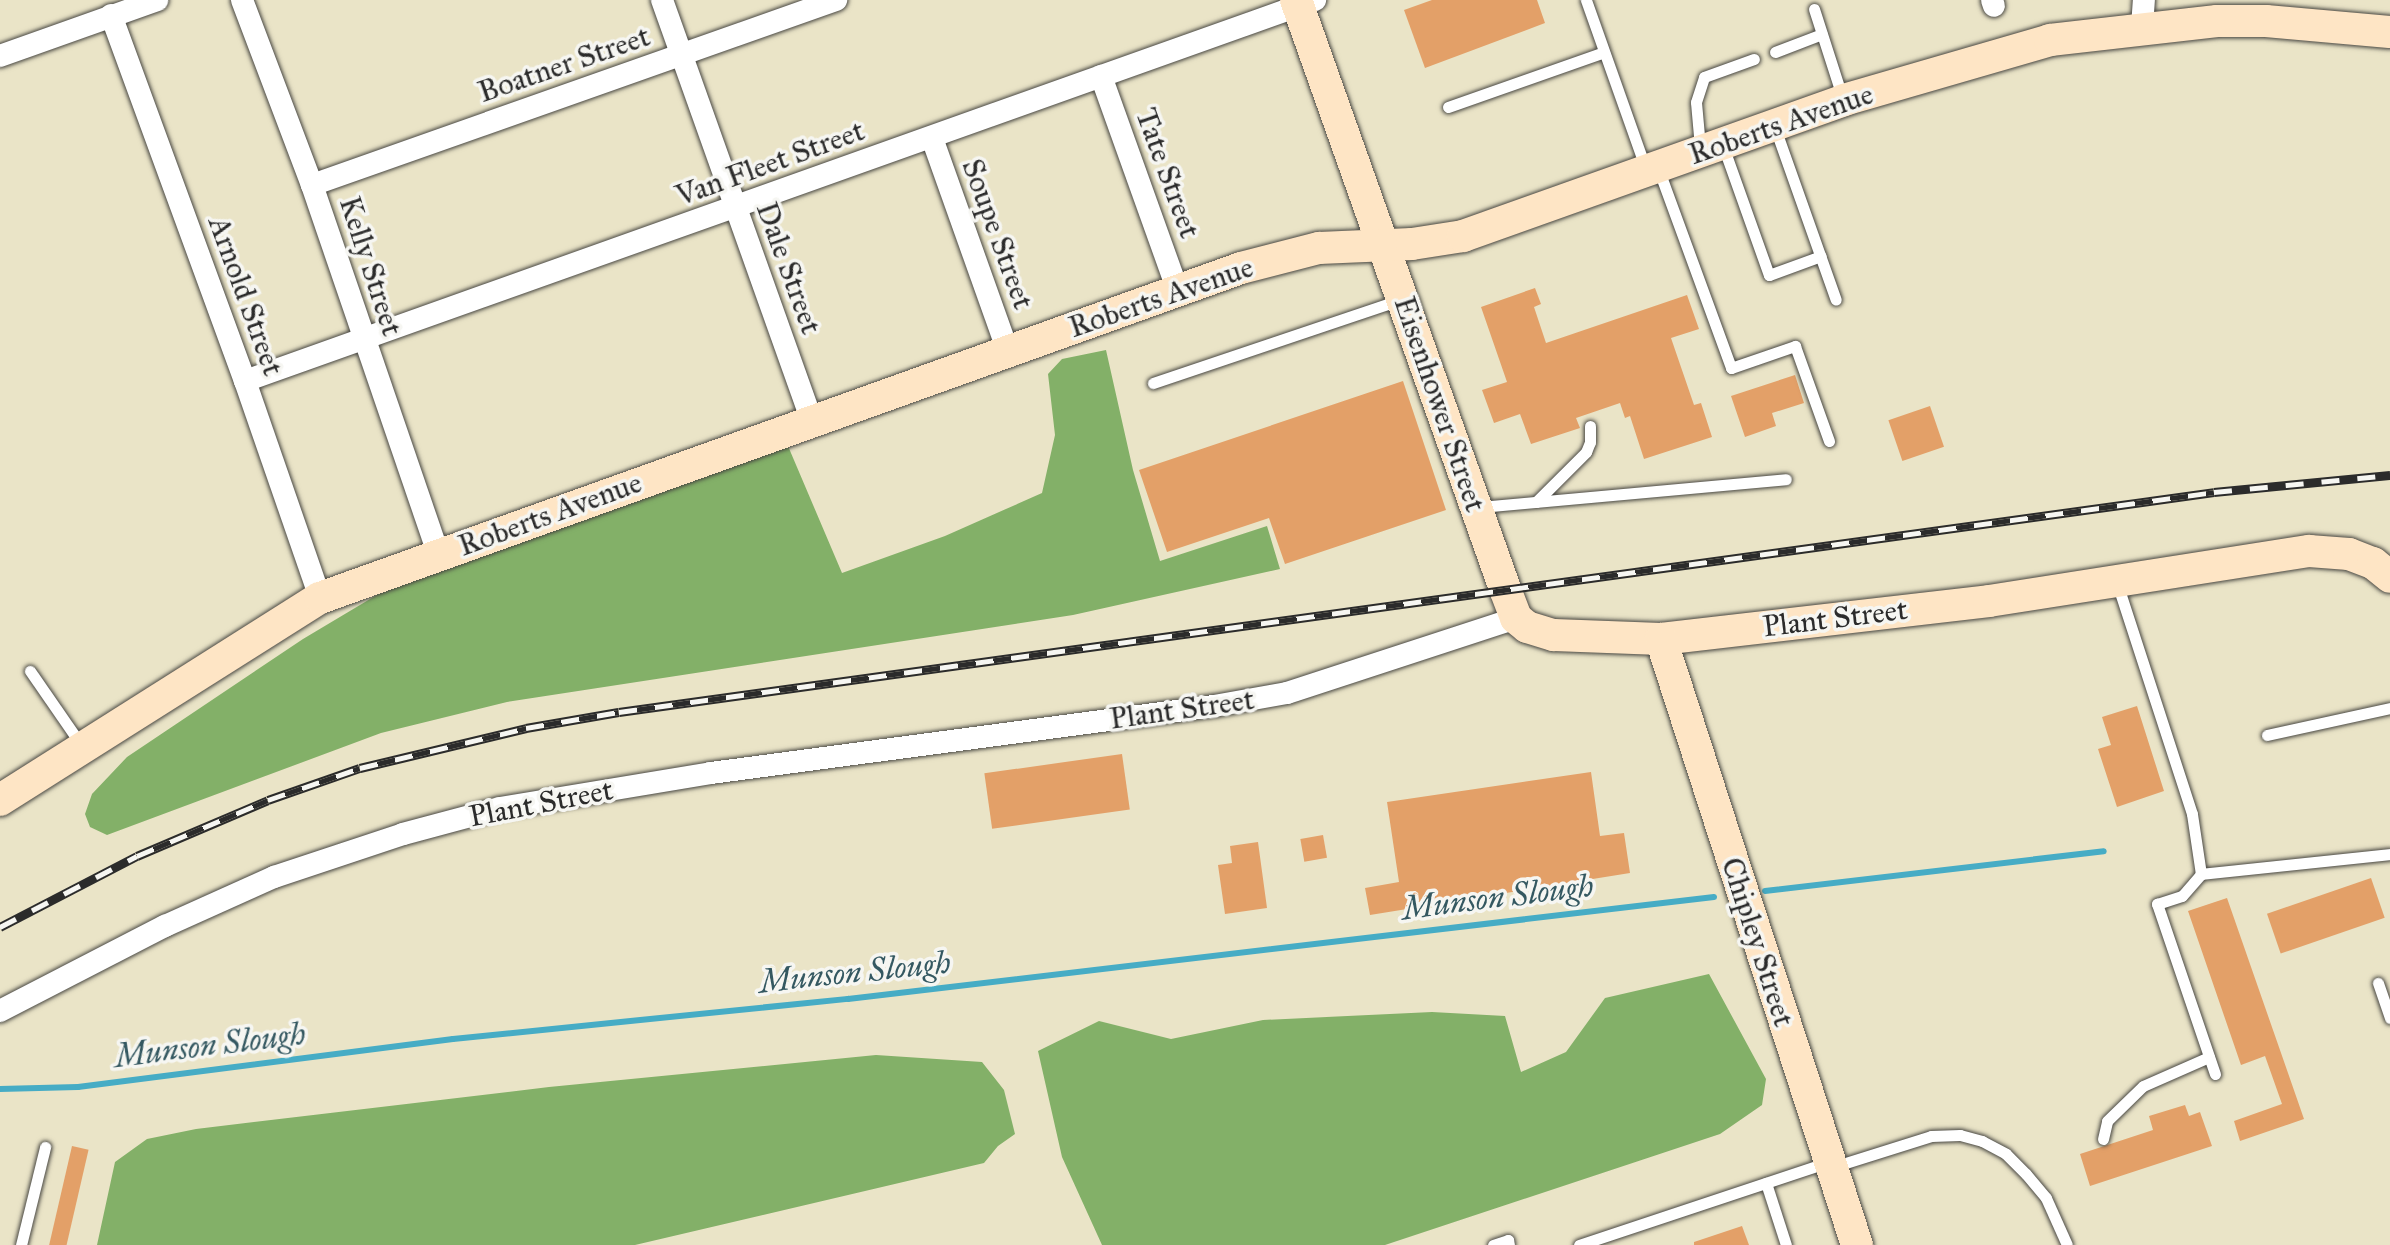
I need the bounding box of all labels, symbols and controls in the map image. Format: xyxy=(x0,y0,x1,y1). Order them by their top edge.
street label: Boatner Street xyxy=(473,18,655,110)
street label: Roberts Avenue xyxy=(1684,76,1878,172)
street label: Tate Street xyxy=(1128,103,1208,243)
street label: Van Fleet Street xyxy=(671,112,869,214)
street label: Soupe Street xyxy=(954,154,1042,314)
street label: Kelly Street xyxy=(332,192,410,340)
street label: Dale Street xyxy=(749,197,829,339)
street label: Arnold Street xyxy=(201,211,291,381)
street label: Roberts Avenue xyxy=(1064,249,1258,345)
street label: Eisenhower Street xyxy=(1386,292,1494,516)
street label: Roberts Avenue xyxy=(453,464,647,564)
street label: Plant Street xyxy=(1761,591,1909,645)
street label: Plant Street xyxy=(1107,681,1257,737)
street label: Plant Street xyxy=(466,771,616,835)
street label: Chipley Street xyxy=(1714,853,1802,1031)
water label: Munson Slough xyxy=(1400,867,1596,929)
water label: Munson Slough xyxy=(757,944,953,1002)
water label: Munson Slough xyxy=(112,1015,308,1077)

